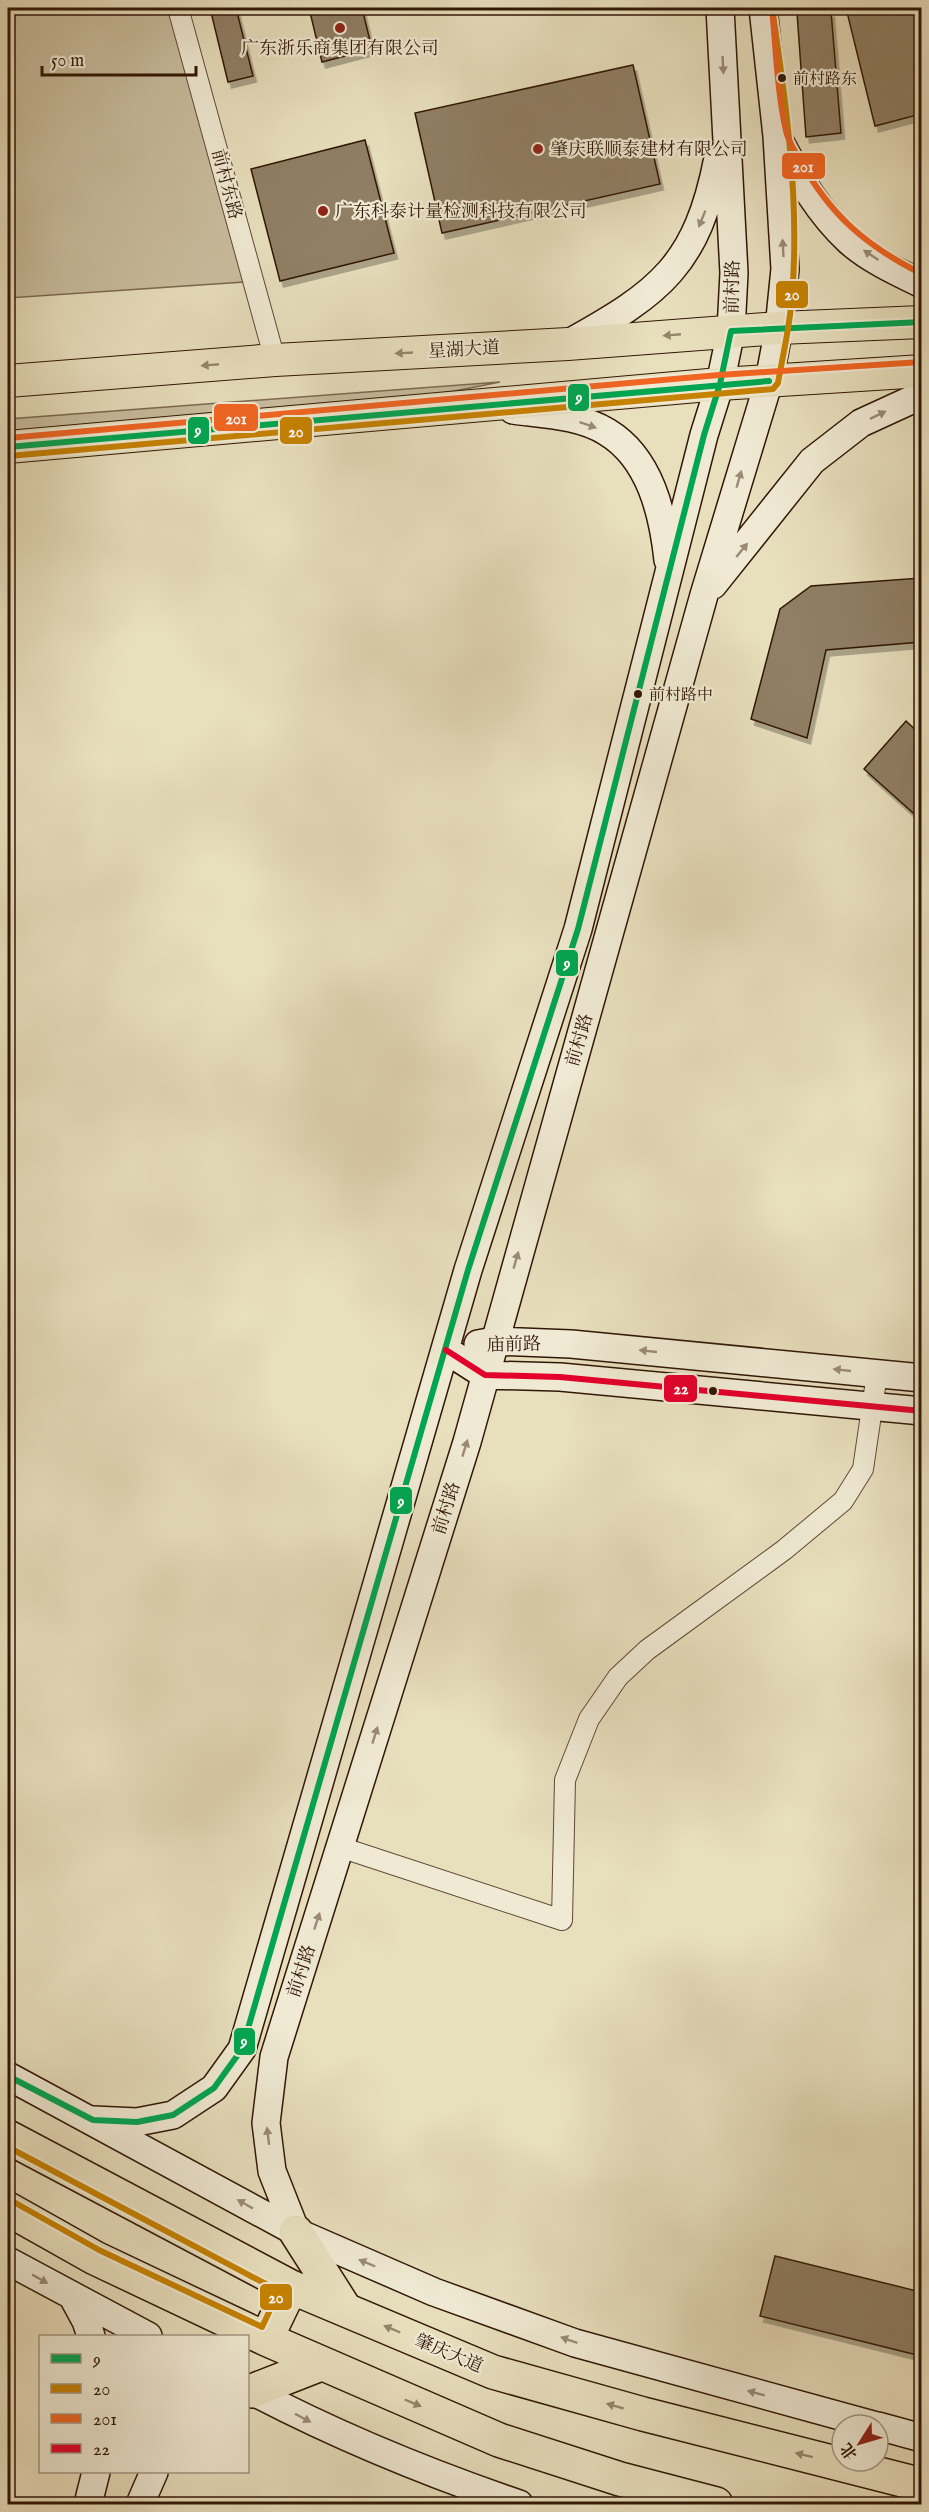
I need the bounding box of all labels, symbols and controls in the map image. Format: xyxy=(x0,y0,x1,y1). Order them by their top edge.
marker: 广东浙乐商集团有限公司 xyxy=(333,21,347,35)
place label: 广东浙乐商集团有限公司 xyxy=(241,38,439,61)
scale bar xyxy=(42,39,196,77)
text: 50 m xyxy=(51,50,84,73)
one-way arrow xyxy=(719,55,728,74)
place label: 前村路东 xyxy=(793,70,857,90)
marker: 前村路东 xyxy=(776,72,788,84)
place label: 肇庆联顺泰建材有限公司 xyxy=(550,139,748,162)
marker: 肇庆联顺泰建材有限公司 xyxy=(531,142,545,156)
street label: 前村东路 xyxy=(205,147,246,222)
line badge: 201 xyxy=(781,152,826,180)
text: 201 xyxy=(792,158,814,178)
place label: 广东科泰计量检测科技有限公司 xyxy=(335,201,587,224)
marker: 广东科泰计量检测科技有限公司 xyxy=(316,204,330,218)
one-way arrow xyxy=(697,210,706,228)
one-way arrow xyxy=(779,239,788,258)
one-way arrow xyxy=(862,250,879,261)
street label: 前村路 xyxy=(722,260,745,314)
line badge: 20 xyxy=(775,280,809,309)
text: 20 xyxy=(784,286,800,306)
one-way arrow xyxy=(663,330,682,340)
street label: 星湖大道 xyxy=(428,337,501,364)
one-way arrow xyxy=(395,348,414,357)
one-way arrow xyxy=(200,360,219,370)
line badge: 9 xyxy=(567,383,590,412)
text: 9 xyxy=(575,389,583,409)
line badge: 201 xyxy=(213,403,259,432)
text: 201 xyxy=(225,410,247,430)
one-way arrow xyxy=(870,410,887,419)
line badge: 9 xyxy=(187,416,210,445)
line badge: 20 xyxy=(279,416,313,445)
one-way arrow xyxy=(579,420,597,430)
text: 9 xyxy=(194,422,202,442)
text: 20 xyxy=(288,423,304,443)
one-way arrow xyxy=(735,470,744,488)
one-way arrow xyxy=(735,542,748,558)
place label: 前村路中 xyxy=(649,686,713,706)
marker: 前村路中 xyxy=(632,688,644,700)
line badge: 9 xyxy=(555,949,579,977)
text: 9 xyxy=(563,955,571,975)
street label: 前村路 xyxy=(562,1011,599,1070)
one-way arrow xyxy=(512,1251,521,1269)
street label: 庙前路 xyxy=(487,1334,541,1357)
one-way arrow xyxy=(639,1346,658,1356)
one-way arrow xyxy=(833,1365,852,1375)
line badge: 22 xyxy=(663,1374,698,1403)
text: 22 xyxy=(673,1380,689,1400)
unlabelled marker xyxy=(707,1385,719,1397)
one-way arrow xyxy=(461,1439,470,1457)
street label: 前村路 xyxy=(429,1479,466,1538)
line badge: 9 xyxy=(389,1486,413,1515)
text: 9 xyxy=(397,1493,405,1513)
one-way arrow xyxy=(371,1726,380,1744)
one-way arrow xyxy=(313,1912,322,1930)
street label: 前村路 xyxy=(283,1942,322,2001)
line badge: 9 xyxy=(233,2027,256,2056)
text: 9 xyxy=(240,2033,248,2053)
one-way arrow xyxy=(263,2127,273,2146)
one-way arrow xyxy=(236,2199,253,2209)
one-way arrow xyxy=(358,2258,376,2267)
one-way arrow xyxy=(32,2274,49,2284)
line badge: 20 xyxy=(259,2283,293,2311)
text: 20 xyxy=(268,2289,284,2309)
one-way arrow xyxy=(382,2324,400,2334)
street label: 肇庆大道 xyxy=(411,2330,486,2379)
legend xyxy=(39,2335,249,2473)
one-way arrow xyxy=(559,2335,577,2345)
text: 9 xyxy=(92,2349,101,2372)
text: 20 xyxy=(93,2379,110,2402)
one-way arrow xyxy=(747,2387,765,2397)
one-way arrow xyxy=(405,2398,423,2408)
one-way arrow xyxy=(606,2401,624,2410)
text: 201 xyxy=(93,2409,117,2432)
one-way arrow xyxy=(295,2413,312,2423)
north arrow xyxy=(830,2413,890,2473)
text: 北 xyxy=(837,2438,862,2463)
text: 22 xyxy=(93,2439,110,2462)
one-way arrow xyxy=(795,2450,813,2460)

